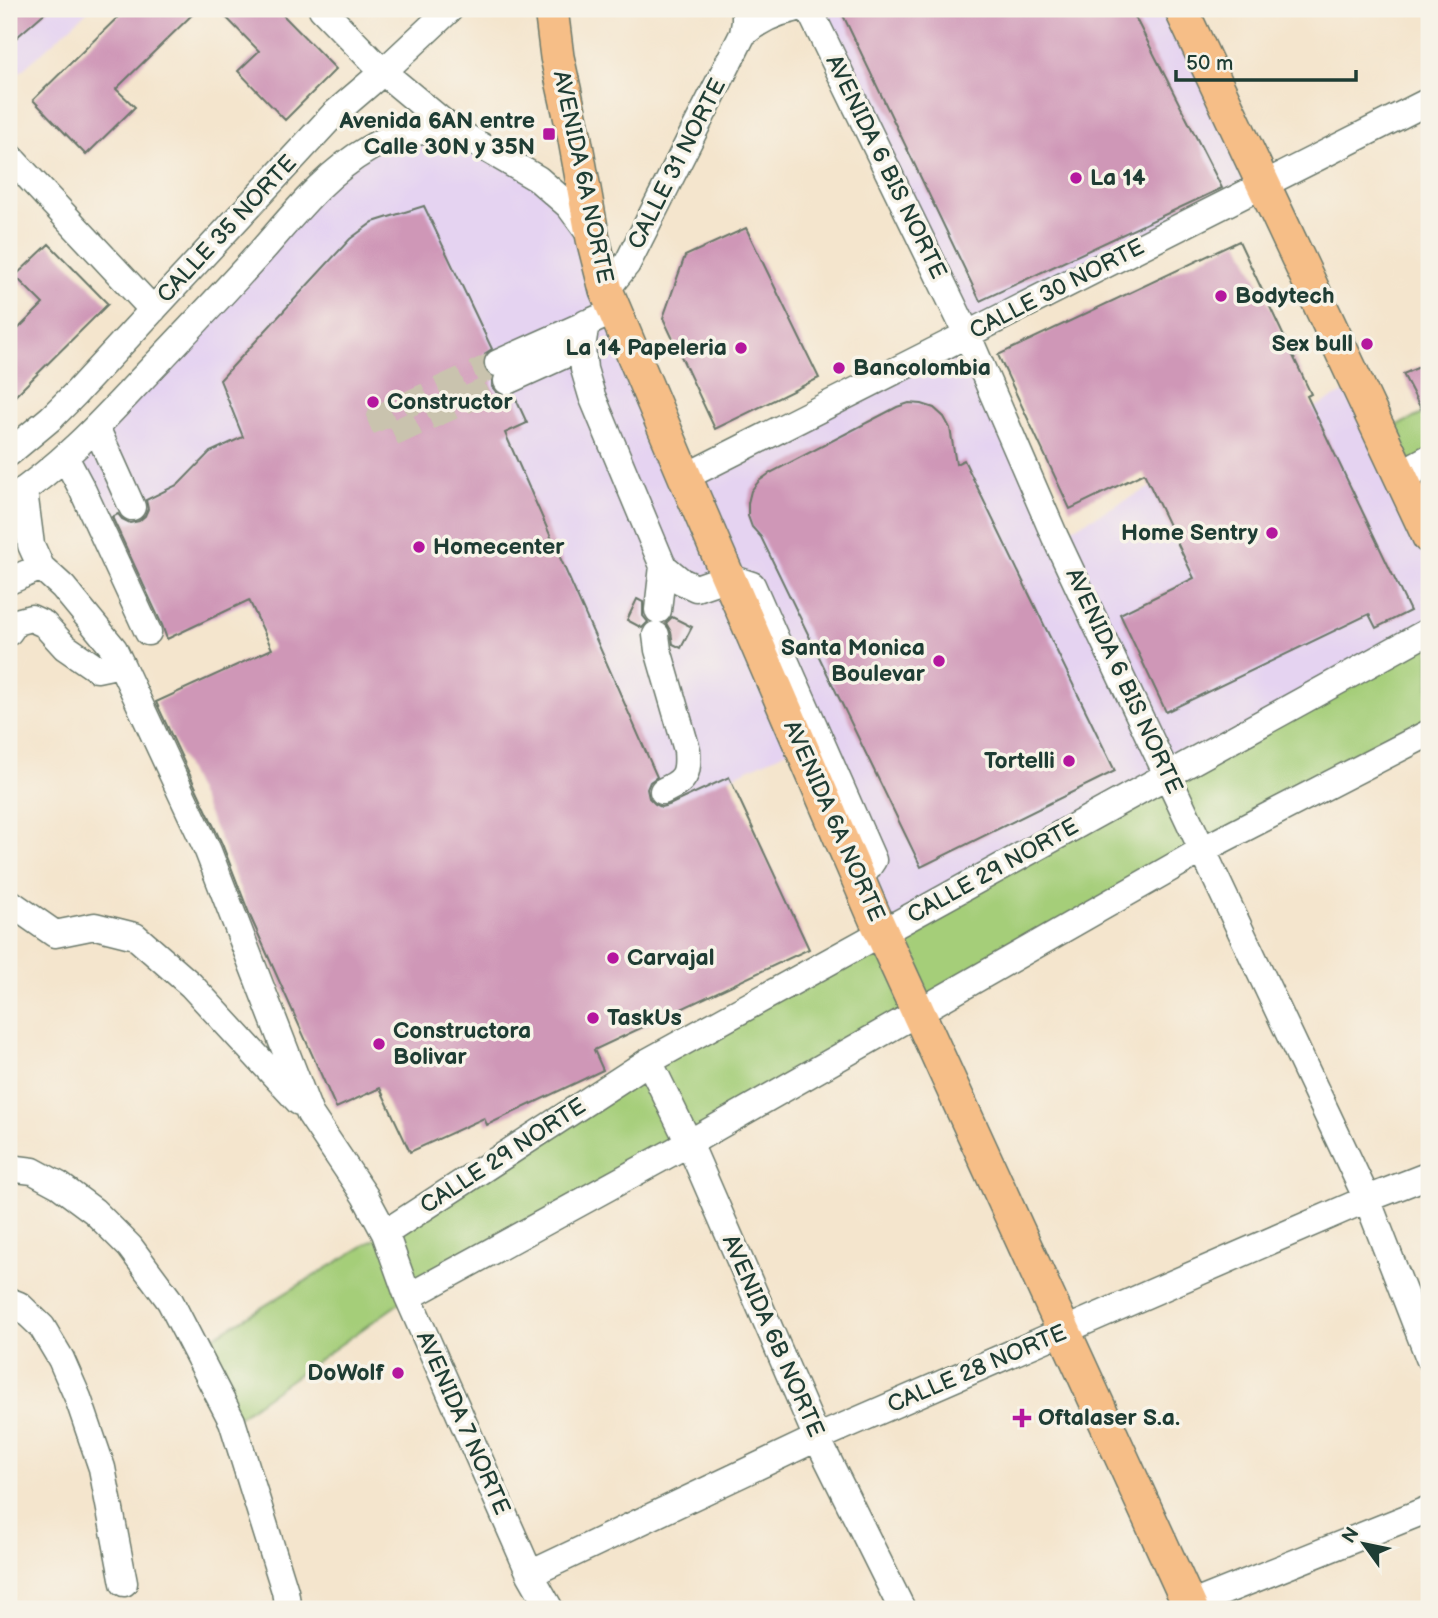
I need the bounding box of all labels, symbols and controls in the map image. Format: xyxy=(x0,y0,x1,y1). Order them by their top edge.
scale bar xyxy=(1176,38,1356,82)
street label: AVENIDA 6 BIS NORTE xyxy=(820,50,952,284)
text: 50 m xyxy=(1186,51,1233,76)
street label: AVENIDA 6A NORTE xyxy=(547,68,619,286)
street label: CALLE 31 NORTE xyxy=(622,74,732,254)
place label: Avenida 6AN entre Calle 30N y 35N xyxy=(339,107,535,161)
marker: Avenida 6AN entre Calle 30N y 35N xyxy=(541,126,557,142)
street label: CALLE 35 NORTE xyxy=(151,149,303,309)
place label: La 14 xyxy=(1090,164,1146,192)
marker: La 14 xyxy=(1068,170,1084,186)
street label: CALLE 30 NORTE xyxy=(965,233,1149,345)
place label: Bodytech xyxy=(1235,282,1334,310)
marker: Bodytech xyxy=(1213,288,1229,304)
place label: Sex bull xyxy=(1272,330,1353,358)
place label: La 14 Papeleria xyxy=(565,334,727,362)
marker: Sex bull xyxy=(1359,336,1375,352)
marker: La 14 Papeleria xyxy=(733,340,749,356)
place label: Bancolombia xyxy=(853,354,991,382)
marker: Bancolombia xyxy=(831,360,847,376)
place label: Constructor xyxy=(387,388,513,416)
marker: Constructor xyxy=(365,394,381,410)
place label: Home Sentry xyxy=(1121,519,1258,547)
marker: Home Sentry xyxy=(1264,525,1280,541)
place label: Homecenter xyxy=(433,533,565,561)
marker: Homecenter xyxy=(411,539,427,555)
street label: AVENIDA 6 BIS NORTE xyxy=(1059,564,1189,798)
place label: Santa Monica Boulevar xyxy=(781,634,926,688)
marker: Santa Monica Boulevar xyxy=(931,653,947,669)
street label: AVENIDA 6A NORTE xyxy=(777,716,891,926)
place label: Tortelli xyxy=(984,747,1055,775)
marker: Tortelli xyxy=(1061,753,1077,769)
street label: CALLE 29 NORTE xyxy=(902,812,1084,930)
place label: Carvajal xyxy=(627,944,715,972)
marker: Carvajal xyxy=(605,950,621,966)
place label: TaskUs xyxy=(607,1004,682,1032)
marker: TaskUs xyxy=(585,1010,601,1026)
place label: Constructora Bolivar xyxy=(393,1017,531,1071)
marker: Constructora Bolivar xyxy=(371,1036,387,1052)
street label: CALLE 29 NORTE xyxy=(415,1092,591,1220)
street label: AVENIDA 6B NORTE xyxy=(716,1231,830,1441)
street label: CALLE 28 NORTE xyxy=(883,1319,1071,1419)
street label: AVENIDA 7 NORTE xyxy=(410,1327,516,1519)
place label: DoWolf xyxy=(307,1359,384,1387)
marker: DoWolf xyxy=(390,1365,406,1381)
place label: Oftalaser S.a. xyxy=(1038,1404,1180,1432)
marker: Oftalaser S.a. xyxy=(1012,1408,1032,1428)
north arrow xyxy=(1330,1510,1400,1580)
text: N xyxy=(1337,1523,1365,1548)

